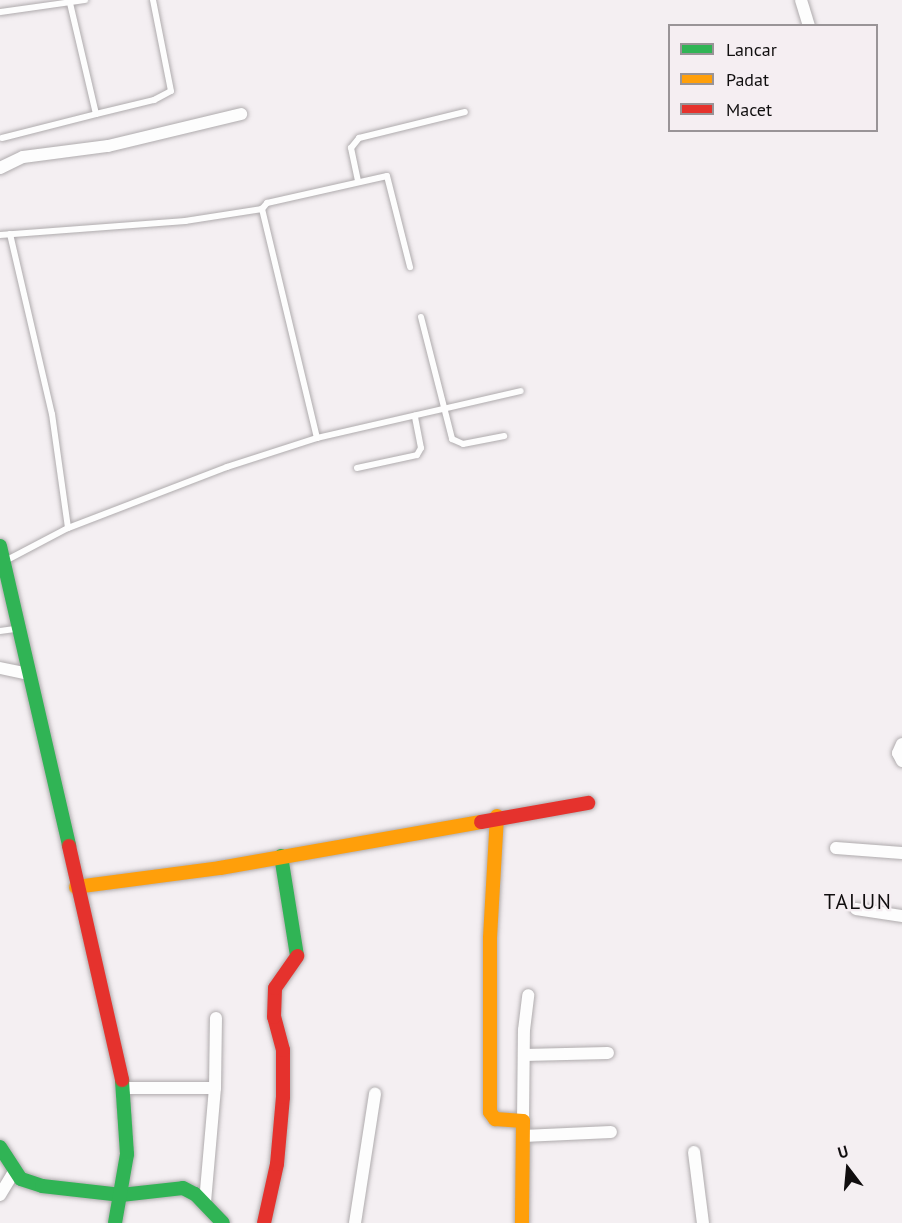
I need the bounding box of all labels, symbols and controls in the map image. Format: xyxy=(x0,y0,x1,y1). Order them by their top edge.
legend xyxy=(668,24,878,132)
text: Lancar xyxy=(726,38,777,61)
text: Padat xyxy=(726,68,769,91)
text: Macet xyxy=(726,98,772,121)
district label: TALUN xyxy=(824,889,892,915)
north arrow xyxy=(818,1139,878,1199)
text: U xyxy=(835,1141,851,1163)

